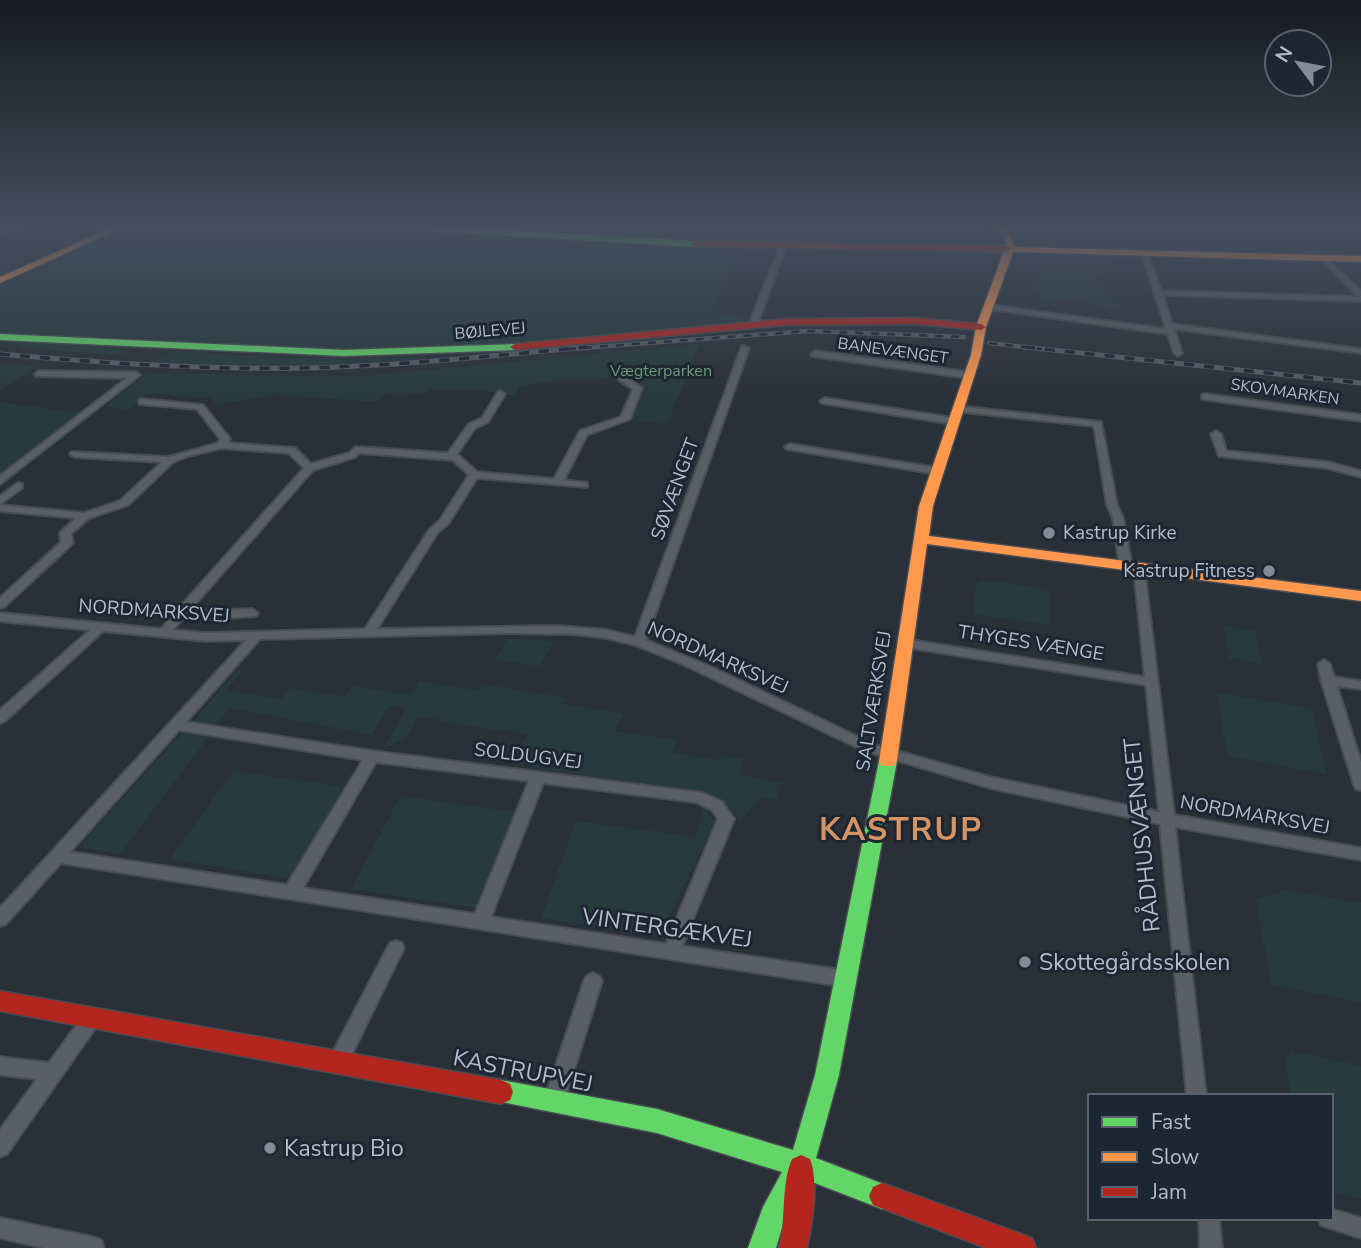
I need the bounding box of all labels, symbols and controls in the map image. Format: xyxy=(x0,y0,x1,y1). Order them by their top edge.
north arrow xyxy=(1263,28,1333,98)
text: N xyxy=(1270,42,1299,67)
street label: BØJLEVEJ xyxy=(454,317,526,345)
street label: BANEVÆNGET xyxy=(836,332,950,370)
park label: Vægterparken xyxy=(609,360,712,382)
street label: SKOVMARKEN xyxy=(1229,373,1341,411)
street label: SØVÆNGET xyxy=(645,434,706,544)
place label: Kastrup Kirke xyxy=(1063,520,1177,546)
marker: Kastrup Kirke xyxy=(1041,525,1057,541)
place label: Kastrup Fitness xyxy=(1123,558,1255,584)
marker: Kastrup Fitness xyxy=(1261,563,1277,579)
street label: NORDMARKSVEJ xyxy=(78,593,230,629)
street label: NORDMARKSVEJ xyxy=(644,615,792,701)
street label: THYGES VÆNGE xyxy=(956,619,1106,667)
street label: SALTVÆRKSVEJ xyxy=(850,629,898,773)
street label: SOLDUGVEJ xyxy=(473,736,583,776)
street label: RÅDHUSVÆNGET xyxy=(1115,736,1168,934)
street label: NORDMARKSVEJ xyxy=(1178,789,1332,841)
district label: KASTRUP xyxy=(819,808,983,851)
street label: VINTERGÆKVEJ xyxy=(579,901,754,955)
place label: Skottegårdsskolen xyxy=(1039,947,1230,978)
marker: Skottegårdsskolen xyxy=(1017,954,1033,970)
street label: KASTRUPVEJ xyxy=(451,1042,595,1100)
legend xyxy=(1088,1094,1333,1220)
text: Fast xyxy=(1151,1108,1191,1136)
place label: Kastrup Bio xyxy=(284,1133,404,1164)
marker: Kastrup Bio xyxy=(262,1140,278,1156)
text: Slow xyxy=(1151,1143,1200,1171)
text: Jam xyxy=(1150,1178,1187,1206)

